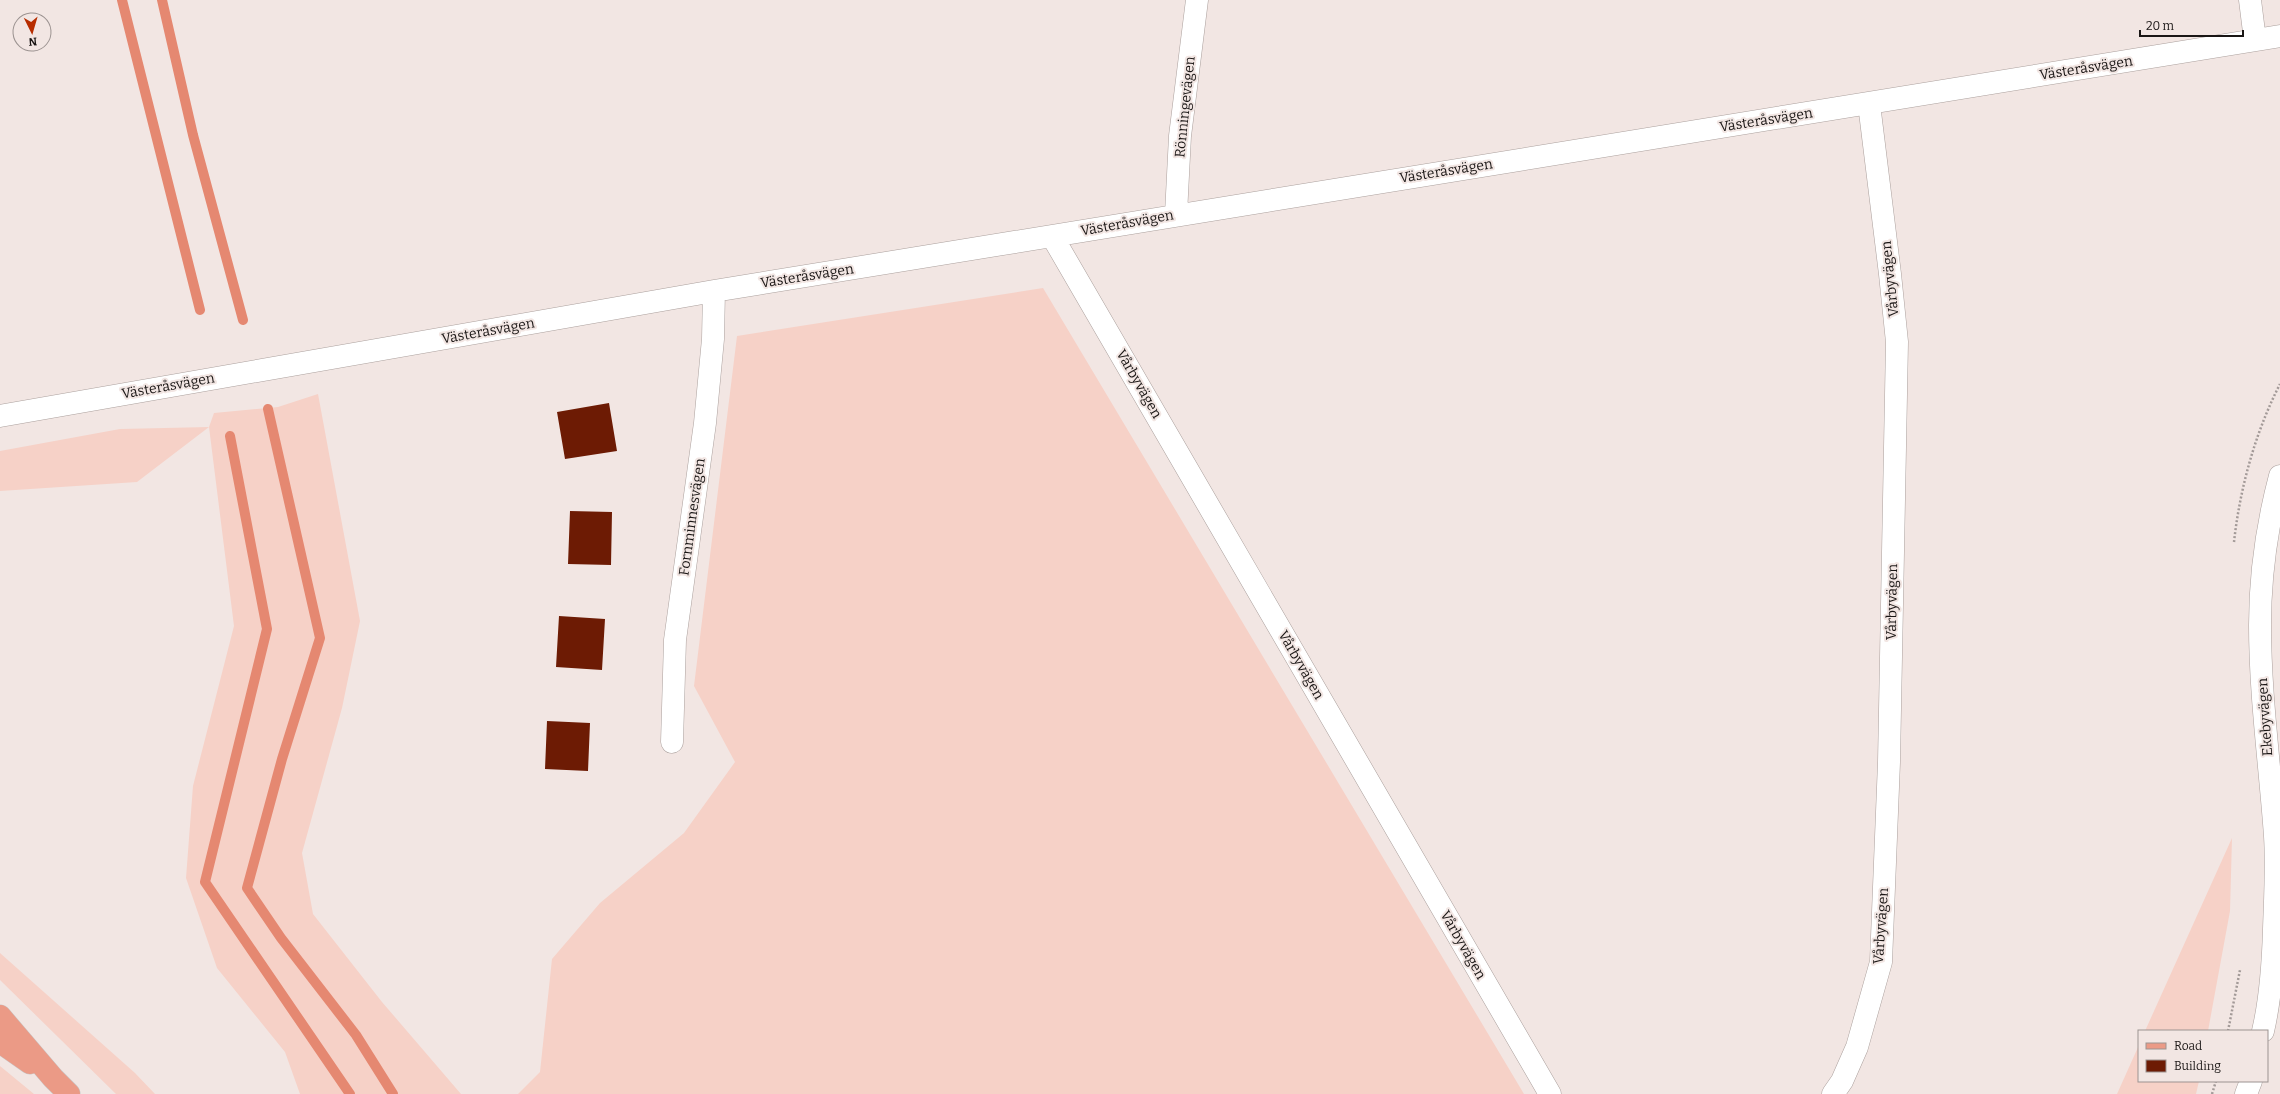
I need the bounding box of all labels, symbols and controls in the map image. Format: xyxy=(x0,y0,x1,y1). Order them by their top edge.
north arrow xyxy=(12,12,52,52)
scale bar xyxy=(2140,12,2243,38)
text: 20 m xyxy=(2146,19,2175,33)
text: N xyxy=(28,35,38,48)
street label: Västeråsvägen xyxy=(2038,52,2134,84)
street label: Rönningevägen xyxy=(1171,55,1199,158)
street label: Västeråsvägen xyxy=(1718,104,1814,136)
street label: Västeråsvägen xyxy=(1398,155,1494,187)
street label: Västeråsvägen xyxy=(1079,206,1175,240)
street label: Vårbyvägen xyxy=(1878,240,1902,318)
street label: Västeråsvägen xyxy=(759,260,855,292)
street label: Västeråsvägen xyxy=(440,314,536,348)
street label: Vårbyvägen xyxy=(1112,347,1166,422)
street label: Västeråsvägen xyxy=(120,369,216,403)
street label: Fornminnesvägen xyxy=(675,457,709,577)
street label: Vårbyvägen xyxy=(1883,563,1901,640)
street label: Vårbyvägen xyxy=(1274,628,1328,703)
street label: Ekebyvägen xyxy=(2254,677,2276,757)
street label: Vårbyvägen xyxy=(1870,887,1892,965)
street label: Vårbyvägen xyxy=(1436,908,1490,983)
legend xyxy=(2138,1030,2268,1082)
text: Road xyxy=(2174,1039,2202,1053)
text: Building xyxy=(2174,1059,2221,1073)

